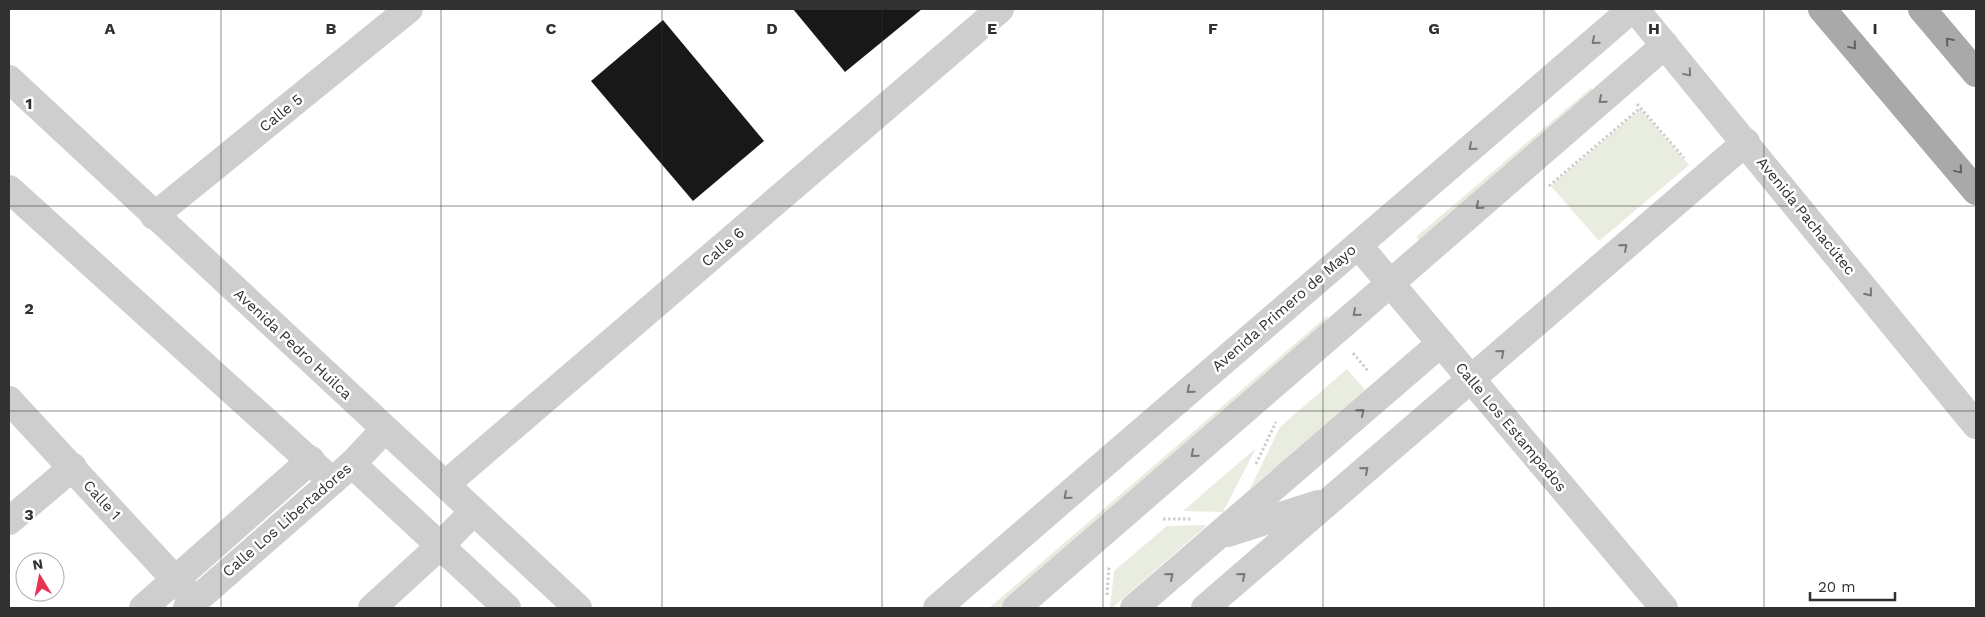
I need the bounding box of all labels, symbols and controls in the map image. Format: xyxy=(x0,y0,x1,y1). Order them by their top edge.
text: A xyxy=(105,19,116,38)
text: B xyxy=(326,19,337,38)
text: C xyxy=(546,19,557,38)
text: D xyxy=(766,19,778,38)
text: E xyxy=(987,19,997,38)
text: F xyxy=(1208,19,1218,38)
text: G xyxy=(1428,19,1440,38)
text: H xyxy=(1648,19,1660,38)
text: I xyxy=(1872,19,1878,38)
one-way arrow xyxy=(1592,35,1601,43)
one-way arrow xyxy=(1946,37,1955,46)
one-way arrow xyxy=(1848,40,1856,49)
one-way arrow xyxy=(1683,67,1691,76)
street label: Calle 5 xyxy=(256,90,306,136)
text: 1 xyxy=(26,94,32,113)
one-way arrow xyxy=(1598,94,1607,103)
one-way arrow xyxy=(1469,141,1478,150)
street label: Avenida Pachacútec xyxy=(1753,153,1859,279)
one-way arrow xyxy=(1953,164,1962,173)
one-way arrow xyxy=(1476,201,1485,209)
street label: Calle 6 xyxy=(698,224,748,270)
street label: Avenida Primero de Mayo xyxy=(1208,241,1360,375)
one-way arrow xyxy=(1619,243,1628,252)
street label: Avenida Pedro Huilca xyxy=(230,285,356,404)
one-way arrow xyxy=(1864,288,1873,297)
text: 2 xyxy=(24,299,34,318)
one-way arrow xyxy=(1353,307,1362,316)
one-way arrow xyxy=(1496,350,1505,359)
street label: Calle Los Estampados xyxy=(1452,359,1570,495)
one-way arrow xyxy=(1186,384,1195,393)
one-way arrow xyxy=(1355,409,1364,418)
one-way arrow xyxy=(1191,448,1200,457)
street label: Calle Los Libertadores xyxy=(219,459,355,581)
one-way arrow xyxy=(1359,468,1368,476)
street label: Calle 1 xyxy=(79,476,125,524)
one-way arrow xyxy=(1064,491,1073,499)
text: 3 xyxy=(24,505,34,524)
north arrow xyxy=(15,552,65,602)
text: N xyxy=(31,555,44,573)
scale bar xyxy=(1810,570,1895,602)
one-way arrow xyxy=(1165,573,1174,582)
one-way arrow xyxy=(1236,573,1245,582)
text: 20 m xyxy=(1818,578,1856,596)

